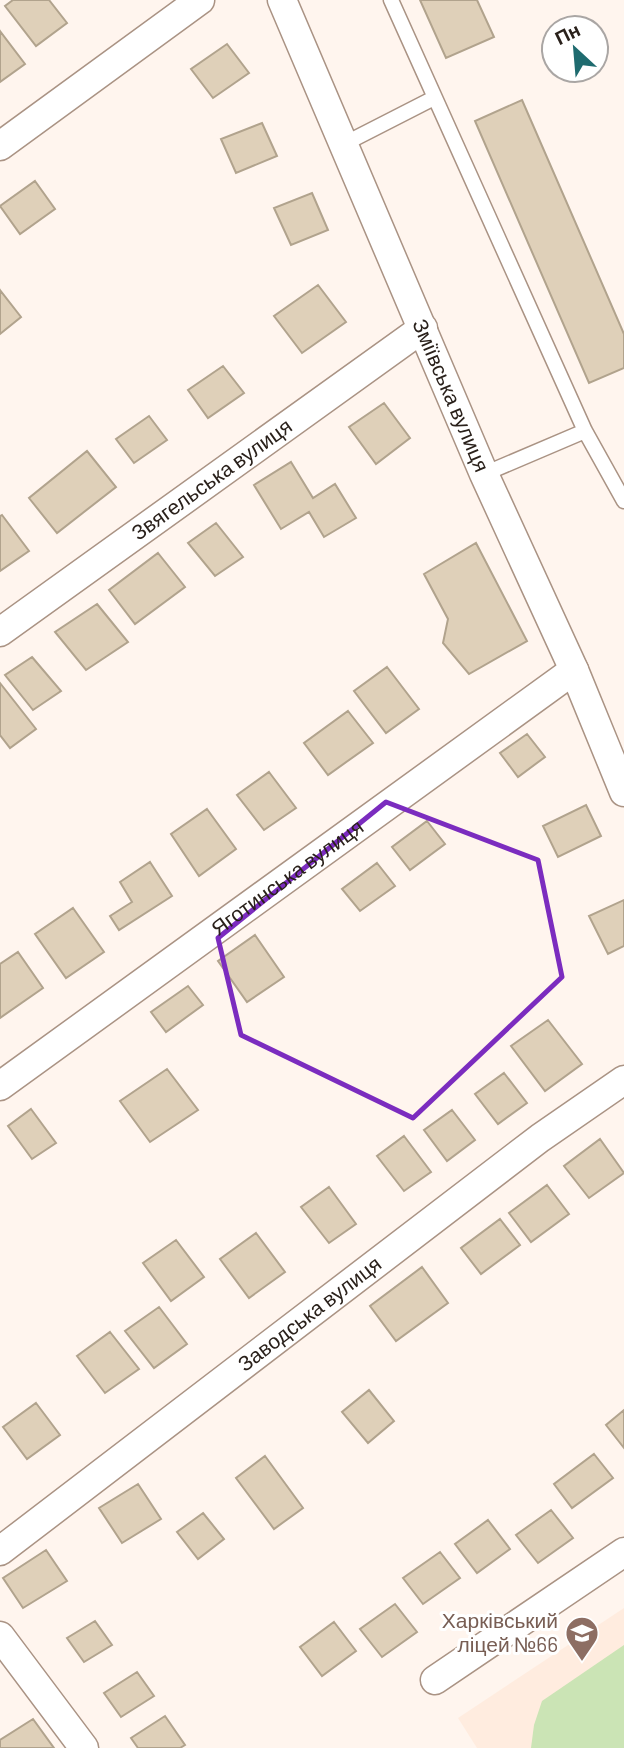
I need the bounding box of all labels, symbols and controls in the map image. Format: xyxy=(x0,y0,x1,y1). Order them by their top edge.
north arrow xyxy=(540,14,610,84)
text: Пн xyxy=(551,17,584,49)
street label: Зміївська вулиця xyxy=(408,315,496,475)
street label: Звягельська вулиця xyxy=(126,412,296,545)
street label: Яготинська вулиця xyxy=(206,813,367,940)
street label: Заводська вулиця xyxy=(232,1250,386,1376)
place label: Харківський ліцей №66 xyxy=(442,1607,558,1656)
school or university icon: Харківський ліцей №66 xyxy=(563,1614,601,1663)

